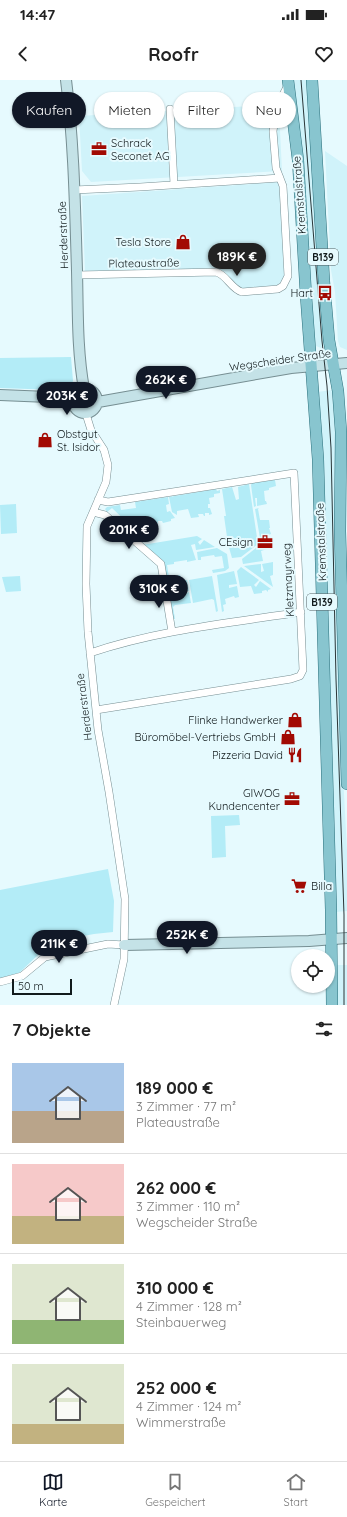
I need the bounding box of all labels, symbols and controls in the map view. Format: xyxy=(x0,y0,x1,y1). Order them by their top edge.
text: 14:47 xyxy=(20,5,55,24)
icon: back xyxy=(12,43,34,65)
text: Roofr xyxy=(148,43,199,66)
icon: heart xyxy=(313,43,335,65)
chip: Kaufen xyxy=(12,92,86,128)
chip: Mieten xyxy=(94,92,165,128)
chip: Filter xyxy=(173,92,234,128)
chip: Neu xyxy=(242,92,296,128)
place label: Schrack Seconet AG xyxy=(111,136,170,163)
office icon: Schrack Seconet AG xyxy=(90,140,108,158)
street label: Kremstalstraße xyxy=(289,156,309,234)
street label: Herderstraße xyxy=(55,201,71,269)
shop icon: Tesla Store xyxy=(174,233,192,251)
place label: Tesla Store xyxy=(115,235,171,249)
pin: 189K € xyxy=(204,243,270,277)
text: 189K € xyxy=(217,248,257,264)
road number: B139 xyxy=(308,249,338,265)
street label: Plateaustraße xyxy=(108,255,180,271)
bus stop icon: Hart xyxy=(316,284,334,302)
place label: Hart xyxy=(290,286,313,300)
street label: Wegscheider Straße xyxy=(228,346,332,374)
pin: 262K € xyxy=(133,366,199,400)
text: 262K € xyxy=(145,371,187,387)
pin: 203K € xyxy=(34,382,100,416)
text: 203K € xyxy=(46,387,88,403)
place label: Obstgut St. Isidor xyxy=(57,427,100,454)
shop icon: Obstgut St. Isidor xyxy=(36,431,54,449)
street label: Kremstalstraße xyxy=(313,503,329,581)
pin: 201K € xyxy=(96,516,162,550)
text: 201K € xyxy=(109,521,149,537)
office icon: CEsign xyxy=(256,533,274,551)
place label: CEsign xyxy=(219,535,253,549)
street label: Kletzmayrweg xyxy=(279,543,297,617)
pin: 310K € xyxy=(126,575,192,609)
text: 310K € xyxy=(139,580,179,596)
road number: B139 xyxy=(307,594,337,610)
street label: Herderstraße xyxy=(73,673,95,741)
shop icon: Flinke Handwerker xyxy=(286,711,304,729)
place label: Flinke Handwerker xyxy=(188,713,284,727)
shop icon: Büromöbel-Vertriebs GmbH xyxy=(279,728,297,746)
place label: Büromöbel-Vertriebs GmbH xyxy=(134,730,276,744)
restaurant icon: Pizzeria David xyxy=(286,746,304,764)
place label: Pizzeria David xyxy=(212,748,283,762)
place label: GIWOG Kundencenter xyxy=(208,786,281,813)
office icon: GIWOG Kundencenter xyxy=(283,790,301,808)
supermarket icon: Billa xyxy=(290,877,308,895)
place label: Billa xyxy=(311,879,332,893)
pin: 252K € xyxy=(154,921,220,955)
text: 252K € xyxy=(166,926,208,942)
pin: 211K € xyxy=(26,930,92,964)
text: 211K € xyxy=(40,935,78,951)
map controls xyxy=(291,949,335,993)
button: locate xyxy=(291,949,335,993)
scale bar xyxy=(12,977,72,996)
text: 50 m xyxy=(18,979,44,993)
icon: filters xyxy=(313,1018,335,1040)
text: 7 Objekte xyxy=(12,1019,91,1040)
text: 189 000 € xyxy=(136,1077,213,1098)
icon: home xyxy=(44,1079,92,1127)
text: 3 Zimmer · 77 m² xyxy=(136,1098,236,1114)
text: Plateaustraße xyxy=(136,1114,220,1130)
text: 262 000 € xyxy=(136,1177,216,1198)
icon: home xyxy=(44,1180,92,1228)
text: 3 Zimmer · 110 m² xyxy=(136,1198,240,1214)
text: Wegscheider Straße xyxy=(136,1214,257,1230)
text: 310 000 € xyxy=(136,1277,214,1298)
icon: home xyxy=(44,1280,92,1328)
text: 4 Zimmer · 128 m² xyxy=(136,1298,242,1314)
text: Steinbauerweg xyxy=(136,1314,226,1330)
text: 252 000 € xyxy=(136,1377,217,1398)
icon: home xyxy=(44,1380,92,1428)
text: 4 Zimmer · 124 m² xyxy=(136,1398,241,1414)
text: Wimmerstraße xyxy=(136,1414,226,1430)
tab: Karte xyxy=(39,1471,67,1509)
tab: Gespeichert xyxy=(145,1471,206,1509)
tab: Start xyxy=(283,1471,308,1509)

